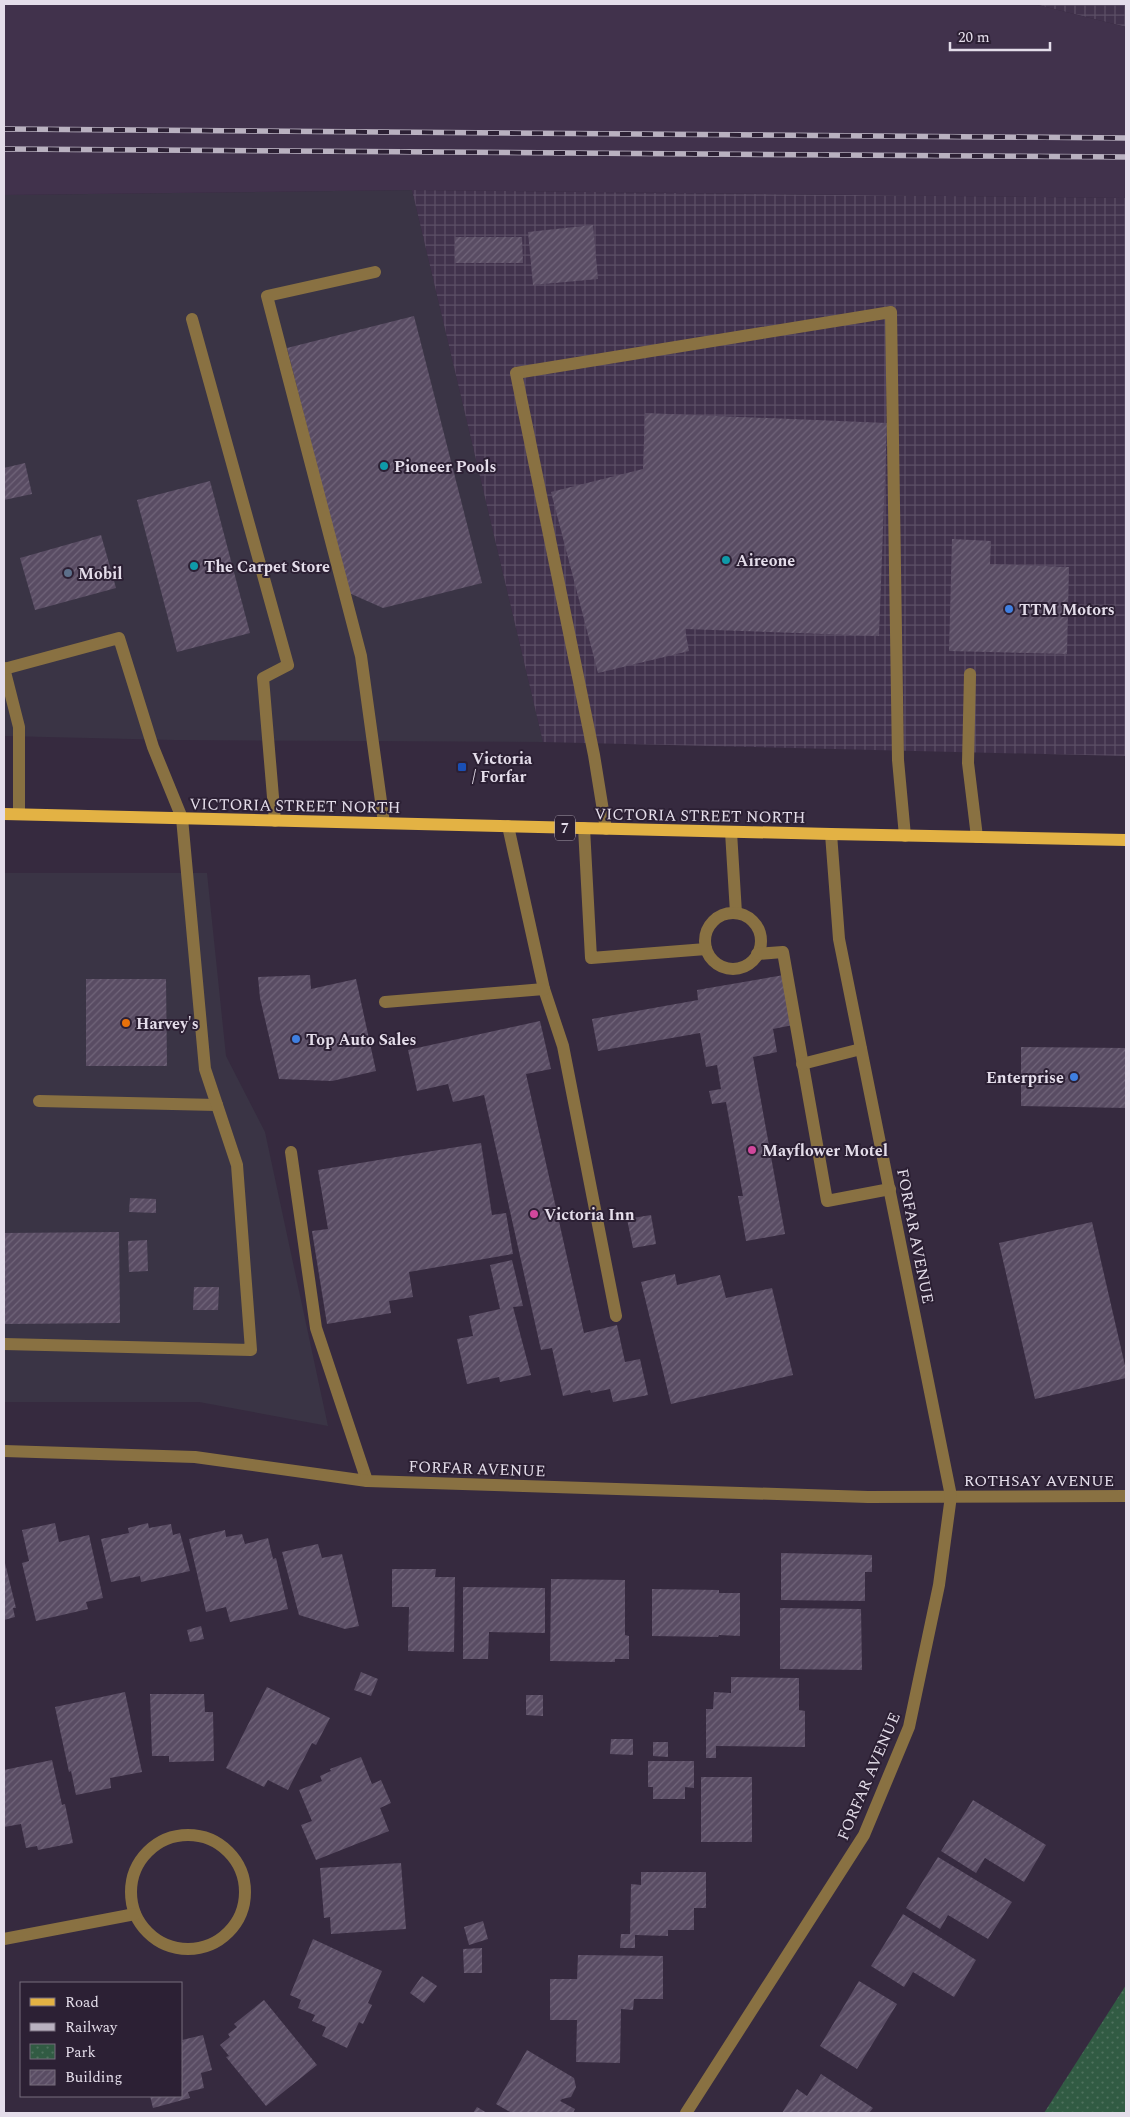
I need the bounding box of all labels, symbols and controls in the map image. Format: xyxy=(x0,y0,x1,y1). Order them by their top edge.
scale bar xyxy=(950,20,1050,52)
text: 20 m xyxy=(958,26,990,49)
place label: Pioneer Pools xyxy=(394,455,496,479)
marker: Pioneer Pools xyxy=(378,460,390,472)
place label: Aireone xyxy=(736,549,795,573)
marker: Aireone xyxy=(720,554,732,566)
place label: The Carpet Store xyxy=(204,555,330,579)
marker: The Carpet Store xyxy=(188,560,200,572)
place label: Mobil xyxy=(78,562,123,586)
marker: Mobil xyxy=(62,567,74,579)
place label: TTM Motors xyxy=(1019,598,1115,622)
marker: TTM Motors xyxy=(1003,603,1015,615)
place label: Victoria / Forfar xyxy=(472,747,533,789)
marker: Victoria / Forfar xyxy=(456,761,468,773)
street label: VICTORIA STREET NORTH xyxy=(189,792,401,820)
street label: VICTORIA STREET NORTH xyxy=(594,802,806,830)
road number: 7 xyxy=(555,816,575,840)
place label: Harvey's xyxy=(136,1012,199,1036)
marker: Harvey's xyxy=(120,1017,132,1029)
place label: Top Auto Sales xyxy=(306,1028,416,1052)
marker: Top Auto Sales xyxy=(290,1033,302,1045)
place label: Enterprise xyxy=(986,1066,1064,1090)
marker: Enterprise xyxy=(1068,1071,1080,1083)
place label: Mayflower Motel xyxy=(762,1139,888,1163)
marker: Mayflower Motel xyxy=(746,1144,758,1156)
street label: FORFAR AVENUE xyxy=(890,1167,940,1306)
place label: Victoria Inn xyxy=(544,1203,635,1227)
marker: Victoria Inn xyxy=(528,1208,540,1220)
street label: FORFAR AVENUE xyxy=(408,1455,546,1483)
street label: ROTHSAY AVENUE xyxy=(964,1469,1114,1493)
street label: FORFAR AVENUE xyxy=(831,1709,907,1844)
legend xyxy=(20,1982,182,2097)
text: Road xyxy=(65,1991,99,2014)
text: Railway xyxy=(65,2016,118,2039)
text: Park xyxy=(65,2041,96,2064)
text: Building xyxy=(65,2066,122,2089)

